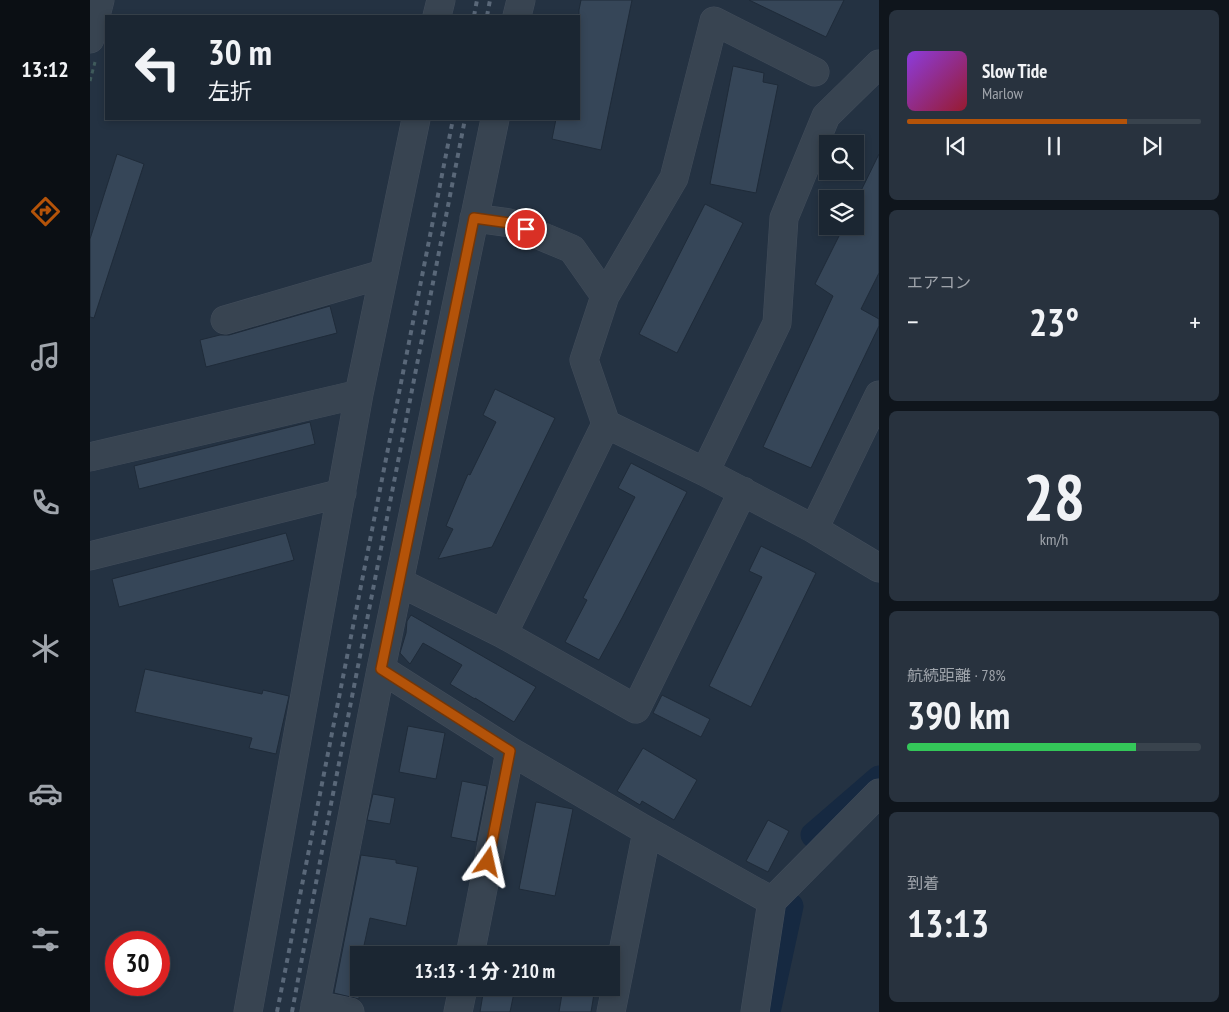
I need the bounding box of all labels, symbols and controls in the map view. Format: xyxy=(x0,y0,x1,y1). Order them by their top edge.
text: 30 m xyxy=(208,29,272,75)
icon: left xyxy=(125,35,190,100)
text: 13:12 xyxy=(21,55,69,83)
text: Slow Tide xyxy=(982,59,1047,83)
text: 左折 xyxy=(208,77,252,105)
text: Marlow xyxy=(982,83,1023,103)
icon: previous xyxy=(942,132,970,160)
icon: pause xyxy=(1040,132,1068,160)
icon: next xyxy=(1138,132,1166,160)
map controls xyxy=(819,135,864,235)
button: search xyxy=(819,135,864,180)
button: layers xyxy=(819,190,864,235)
icon: directions xyxy=(28,194,63,229)
pin xyxy=(505,208,547,250)
icon: arrive xyxy=(512,215,540,243)
text: エアコン xyxy=(907,272,971,292)
text: 23° xyxy=(1029,297,1079,346)
text: − xyxy=(907,303,919,340)
text: + xyxy=(1189,303,1201,340)
icon: music xyxy=(28,339,63,374)
text: 28 xyxy=(1023,454,1085,538)
icon: phone xyxy=(28,485,63,520)
text: km/h xyxy=(1040,529,1068,549)
icon: climate xyxy=(28,631,63,666)
text: 航続距離 · 78% xyxy=(907,665,1006,685)
text: 390 km xyxy=(907,690,1010,739)
icon: car xyxy=(28,776,63,811)
position arrow xyxy=(461,835,513,887)
text: 到着 xyxy=(907,873,939,893)
text: 13:13 xyxy=(907,898,989,947)
icon: filters xyxy=(28,922,63,957)
speed limit sign: 30 xyxy=(105,931,170,996)
text: 13:13 · 1 分 · 210 m xyxy=(415,959,555,983)

